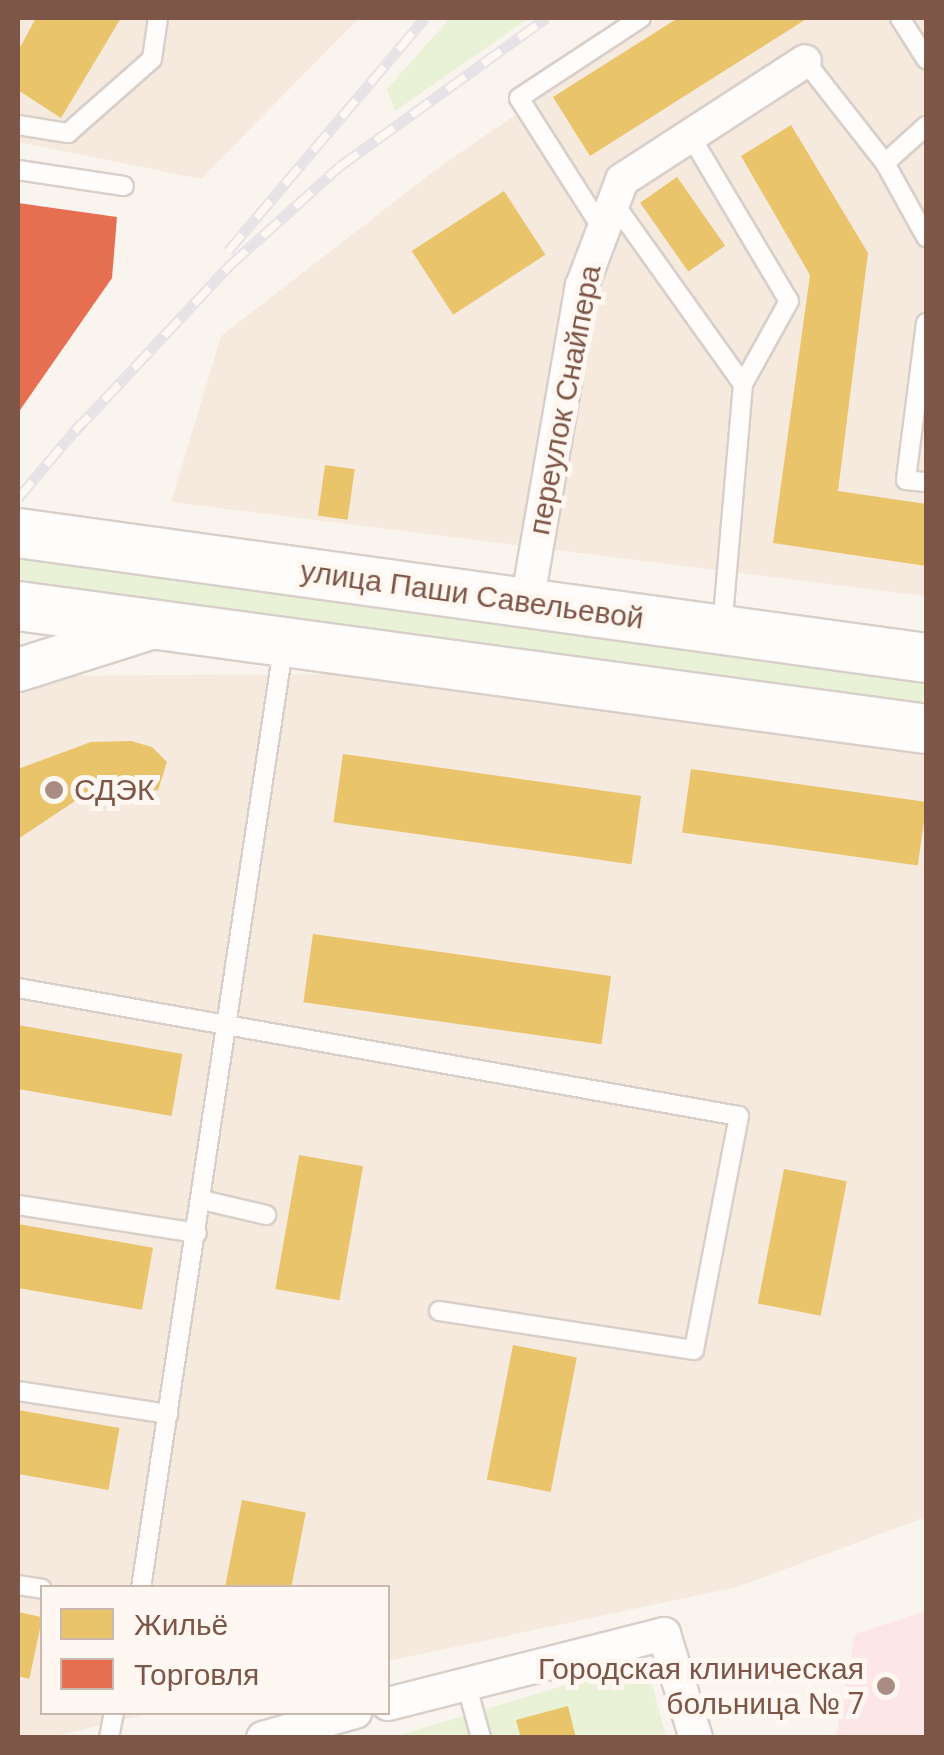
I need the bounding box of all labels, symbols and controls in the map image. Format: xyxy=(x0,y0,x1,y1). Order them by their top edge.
street label: переулок Снайпера xyxy=(521,262,609,538)
street label: улица Паши Савельевой xyxy=(298,553,646,637)
place label: СДЭК xyxy=(74,772,154,808)
marker: СДЭК xyxy=(43,779,65,801)
legend xyxy=(40,1585,390,1715)
text: Жильё xyxy=(134,1605,228,1644)
place label: Городская клиническая больница № 7 xyxy=(538,1651,864,1722)
text: Торговля xyxy=(134,1655,259,1694)
marker: Городская клиническая больница № 7 xyxy=(873,1673,899,1699)

